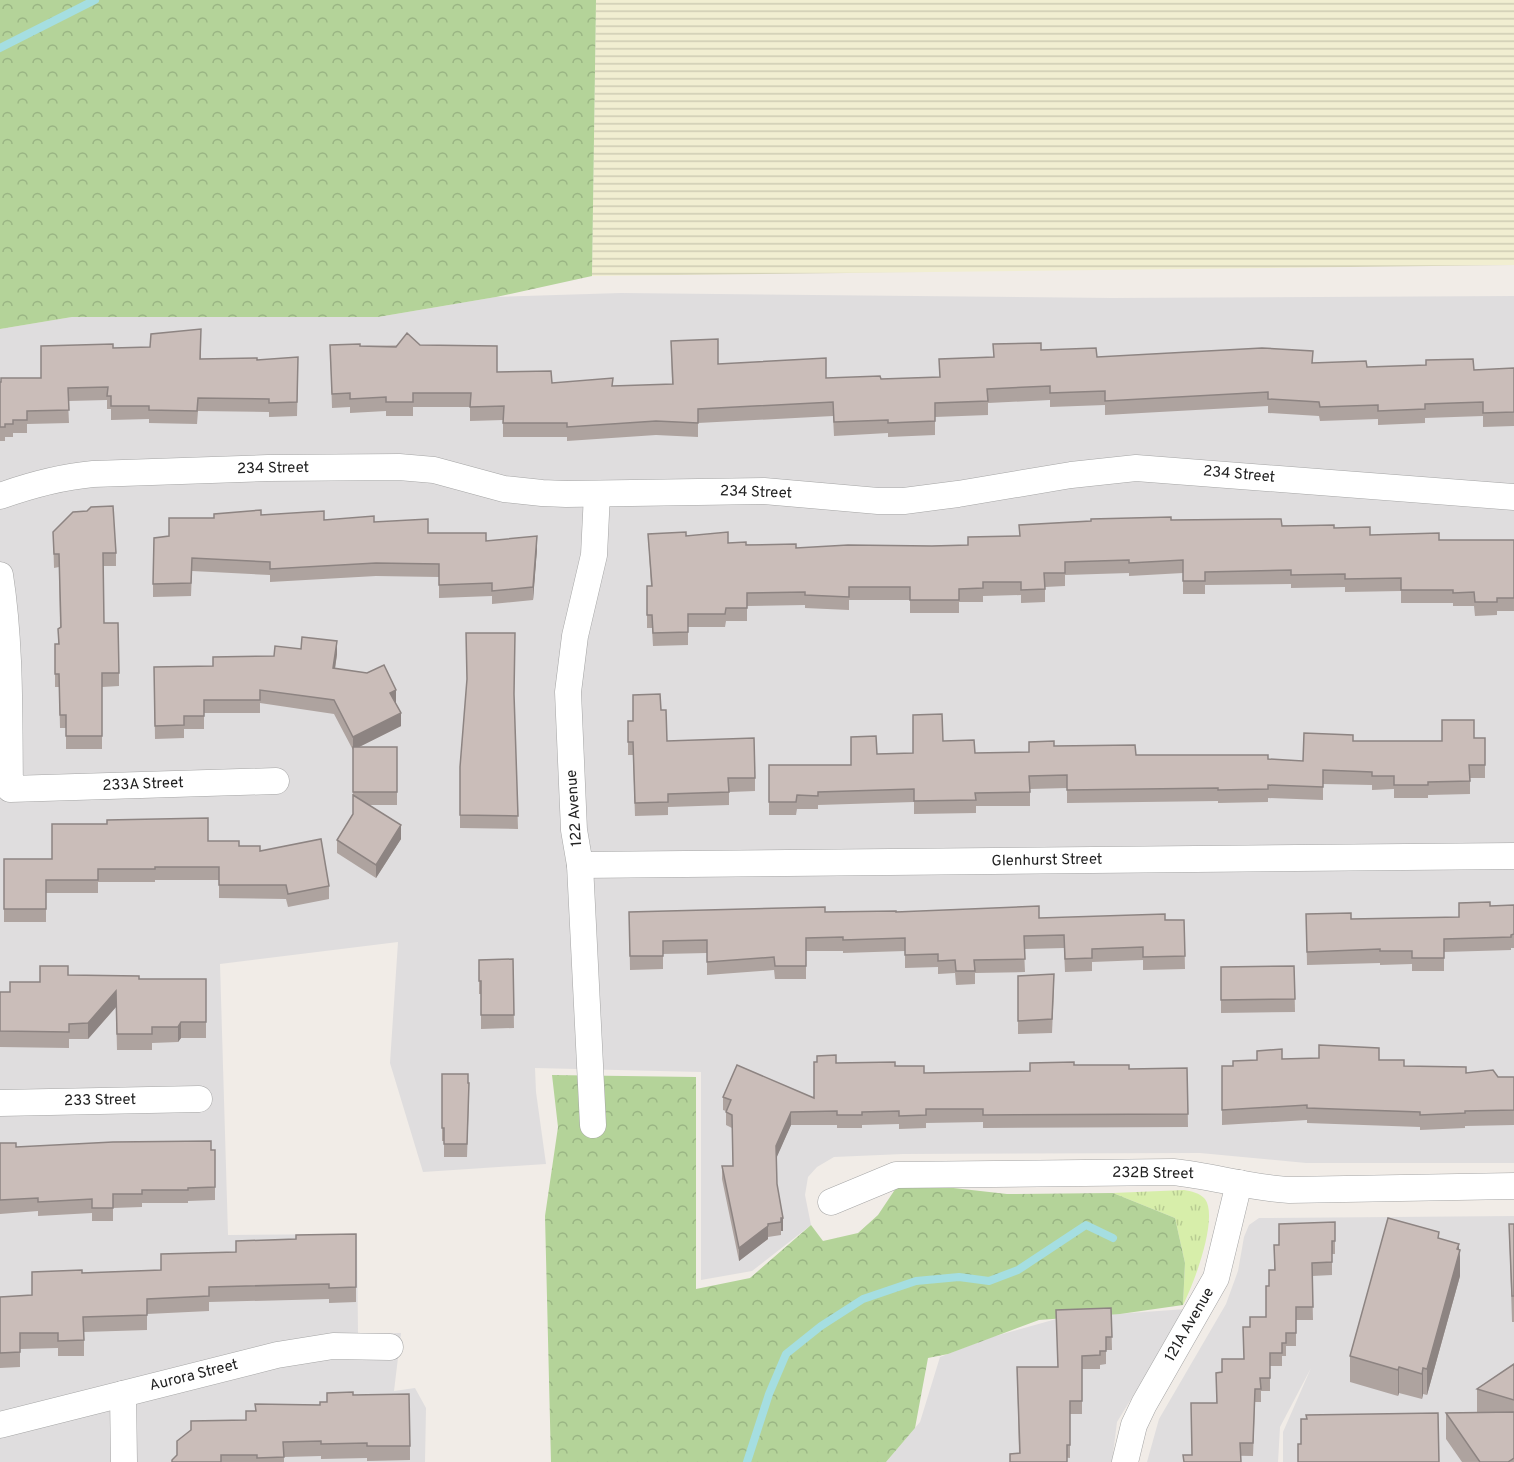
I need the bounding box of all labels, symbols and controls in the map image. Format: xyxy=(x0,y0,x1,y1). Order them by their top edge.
street label: 234 Street xyxy=(237,459,309,479)
street label: 234 Street xyxy=(1202,462,1276,488)
street label: 234 Street xyxy=(720,482,792,504)
street label: 122 Avenue xyxy=(563,769,587,847)
street label: 233A Street xyxy=(102,774,184,796)
street label: Glenhurst Street xyxy=(991,851,1103,871)
street label: 233 Street xyxy=(64,1091,136,1111)
street label: 232B Street xyxy=(1112,1164,1194,1184)
street label: 121A Avenue xyxy=(1161,1284,1219,1366)
street label: Aurora Street xyxy=(148,1356,240,1396)

